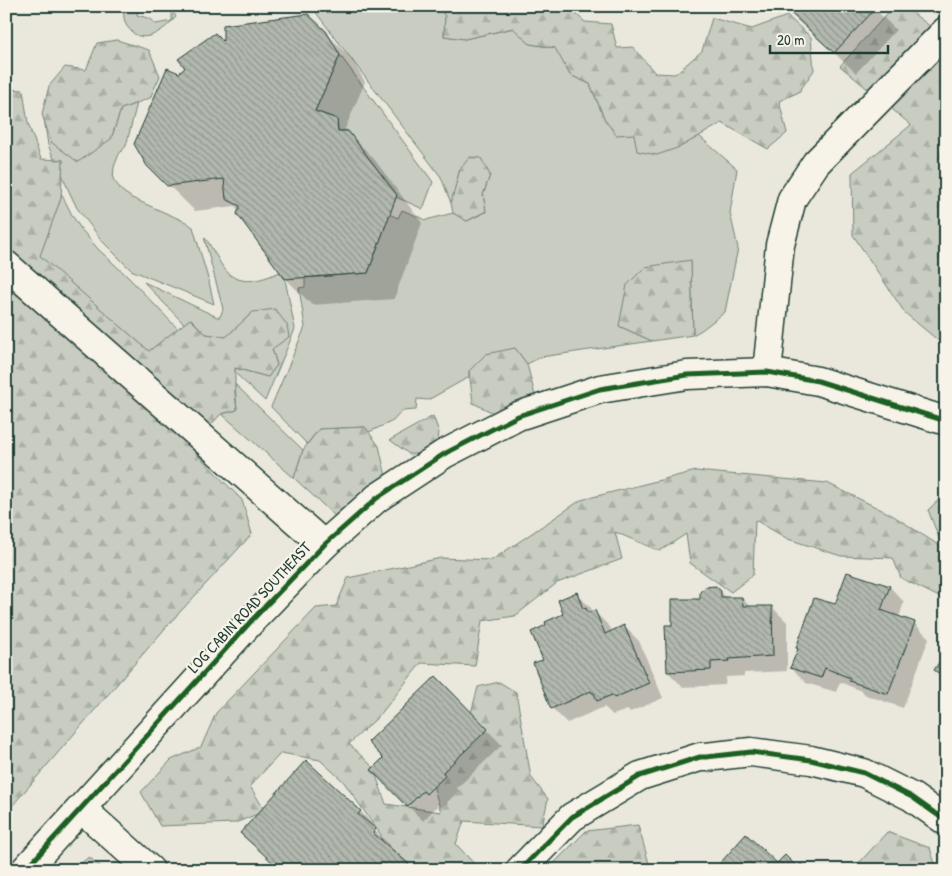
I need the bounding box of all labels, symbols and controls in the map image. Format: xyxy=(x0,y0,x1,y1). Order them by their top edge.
scale bar xyxy=(770,22,887,54)
text: 20 m xyxy=(777,29,804,50)
street label: LOG CABIN ROAD SOUTHEAST xyxy=(182,536,316,677)

